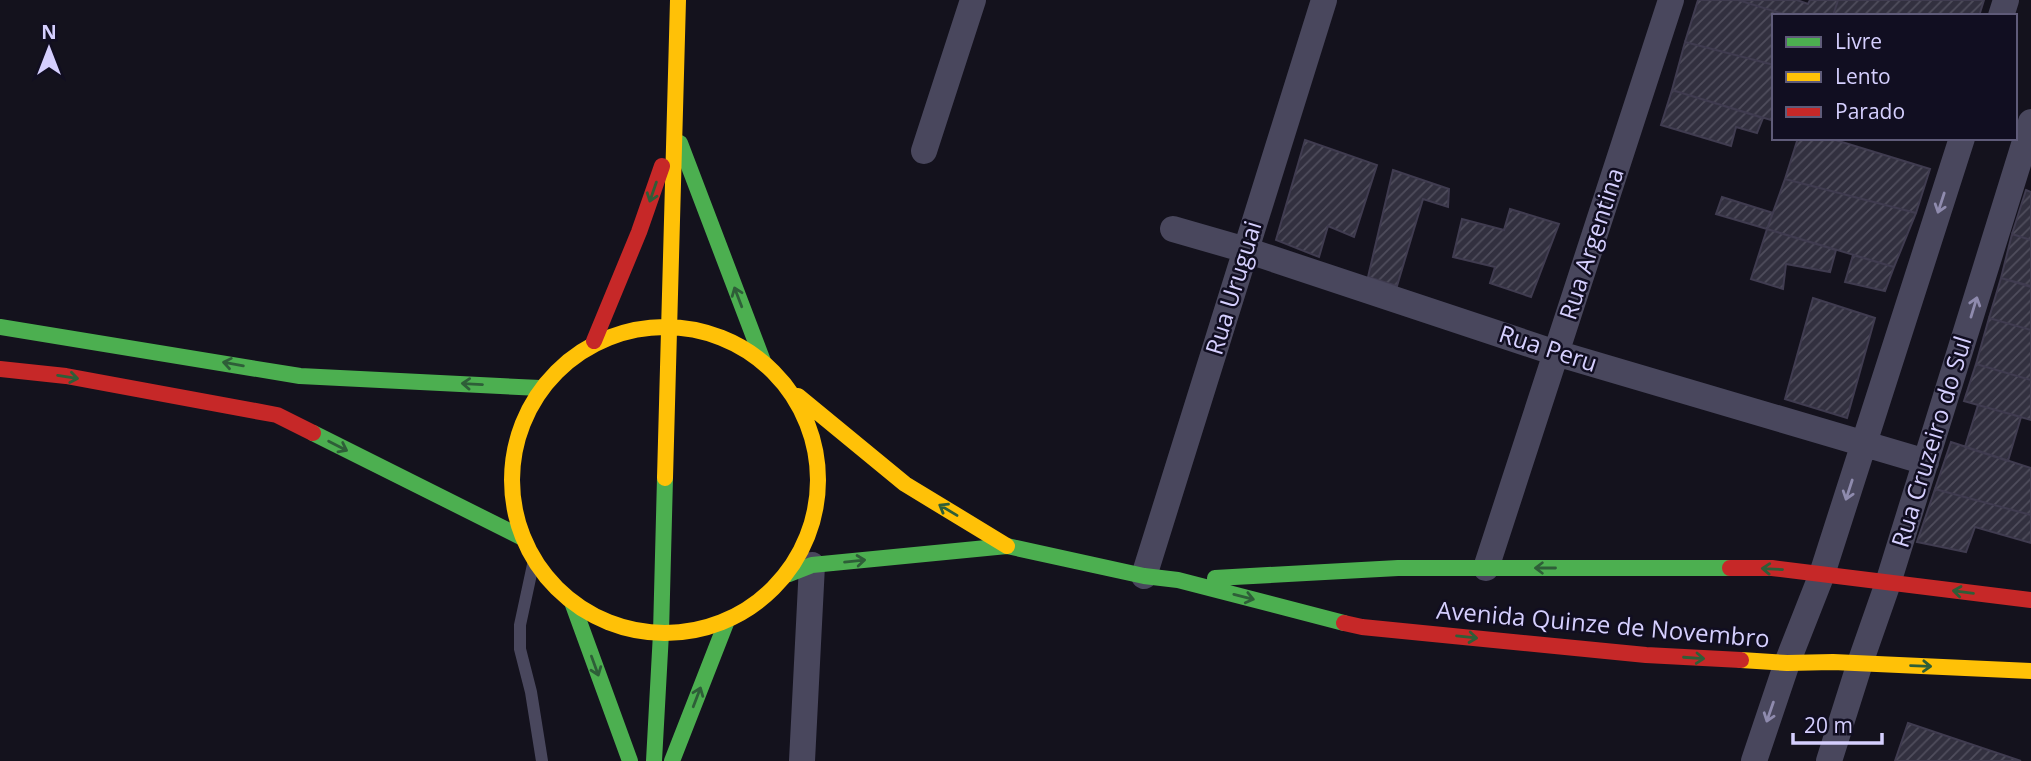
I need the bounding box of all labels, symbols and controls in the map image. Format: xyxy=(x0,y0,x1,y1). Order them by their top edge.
north arrow xyxy=(14,14,84,84)
legend xyxy=(1772,14,2017,140)
text: N xyxy=(41,19,57,45)
text: Livre xyxy=(1835,27,1882,55)
text: Lento xyxy=(1835,62,1891,90)
text: Parado xyxy=(1835,97,1905,125)
street label: Rua Argentina xyxy=(1550,163,1631,324)
one-way arrow xyxy=(646,181,658,203)
one-way arrow xyxy=(1934,192,1946,214)
street label: Rua Uruguai xyxy=(1197,217,1269,359)
one-way arrow xyxy=(731,287,744,309)
one-way arrow xyxy=(1969,296,1981,318)
street label: Rua Peru xyxy=(1495,316,1602,379)
street label: Rua Cruzeiro do Sul xyxy=(1883,332,1978,551)
one-way arrow xyxy=(222,357,245,370)
one-way arrow xyxy=(56,371,79,384)
one-way arrow xyxy=(461,378,484,391)
one-way arrow xyxy=(327,439,348,453)
one-way arrow xyxy=(1841,478,1854,500)
one-way arrow xyxy=(939,503,959,517)
one-way arrow xyxy=(843,554,866,567)
one-way arrow xyxy=(1533,561,1556,575)
one-way arrow xyxy=(1761,562,1784,575)
one-way arrow xyxy=(1952,585,1975,598)
one-way arrow xyxy=(1232,591,1255,604)
street label: Avenida Quinze de Novembro xyxy=(1435,592,1771,655)
one-way arrow xyxy=(1456,631,1478,644)
one-way arrow xyxy=(1682,651,1705,664)
one-way arrow xyxy=(590,654,602,676)
one-way arrow xyxy=(1909,659,1932,672)
one-way arrow xyxy=(691,687,704,709)
one-way arrow xyxy=(1763,701,1775,723)
scale bar xyxy=(1793,702,1882,746)
text: 20 m xyxy=(1804,711,1853,739)

